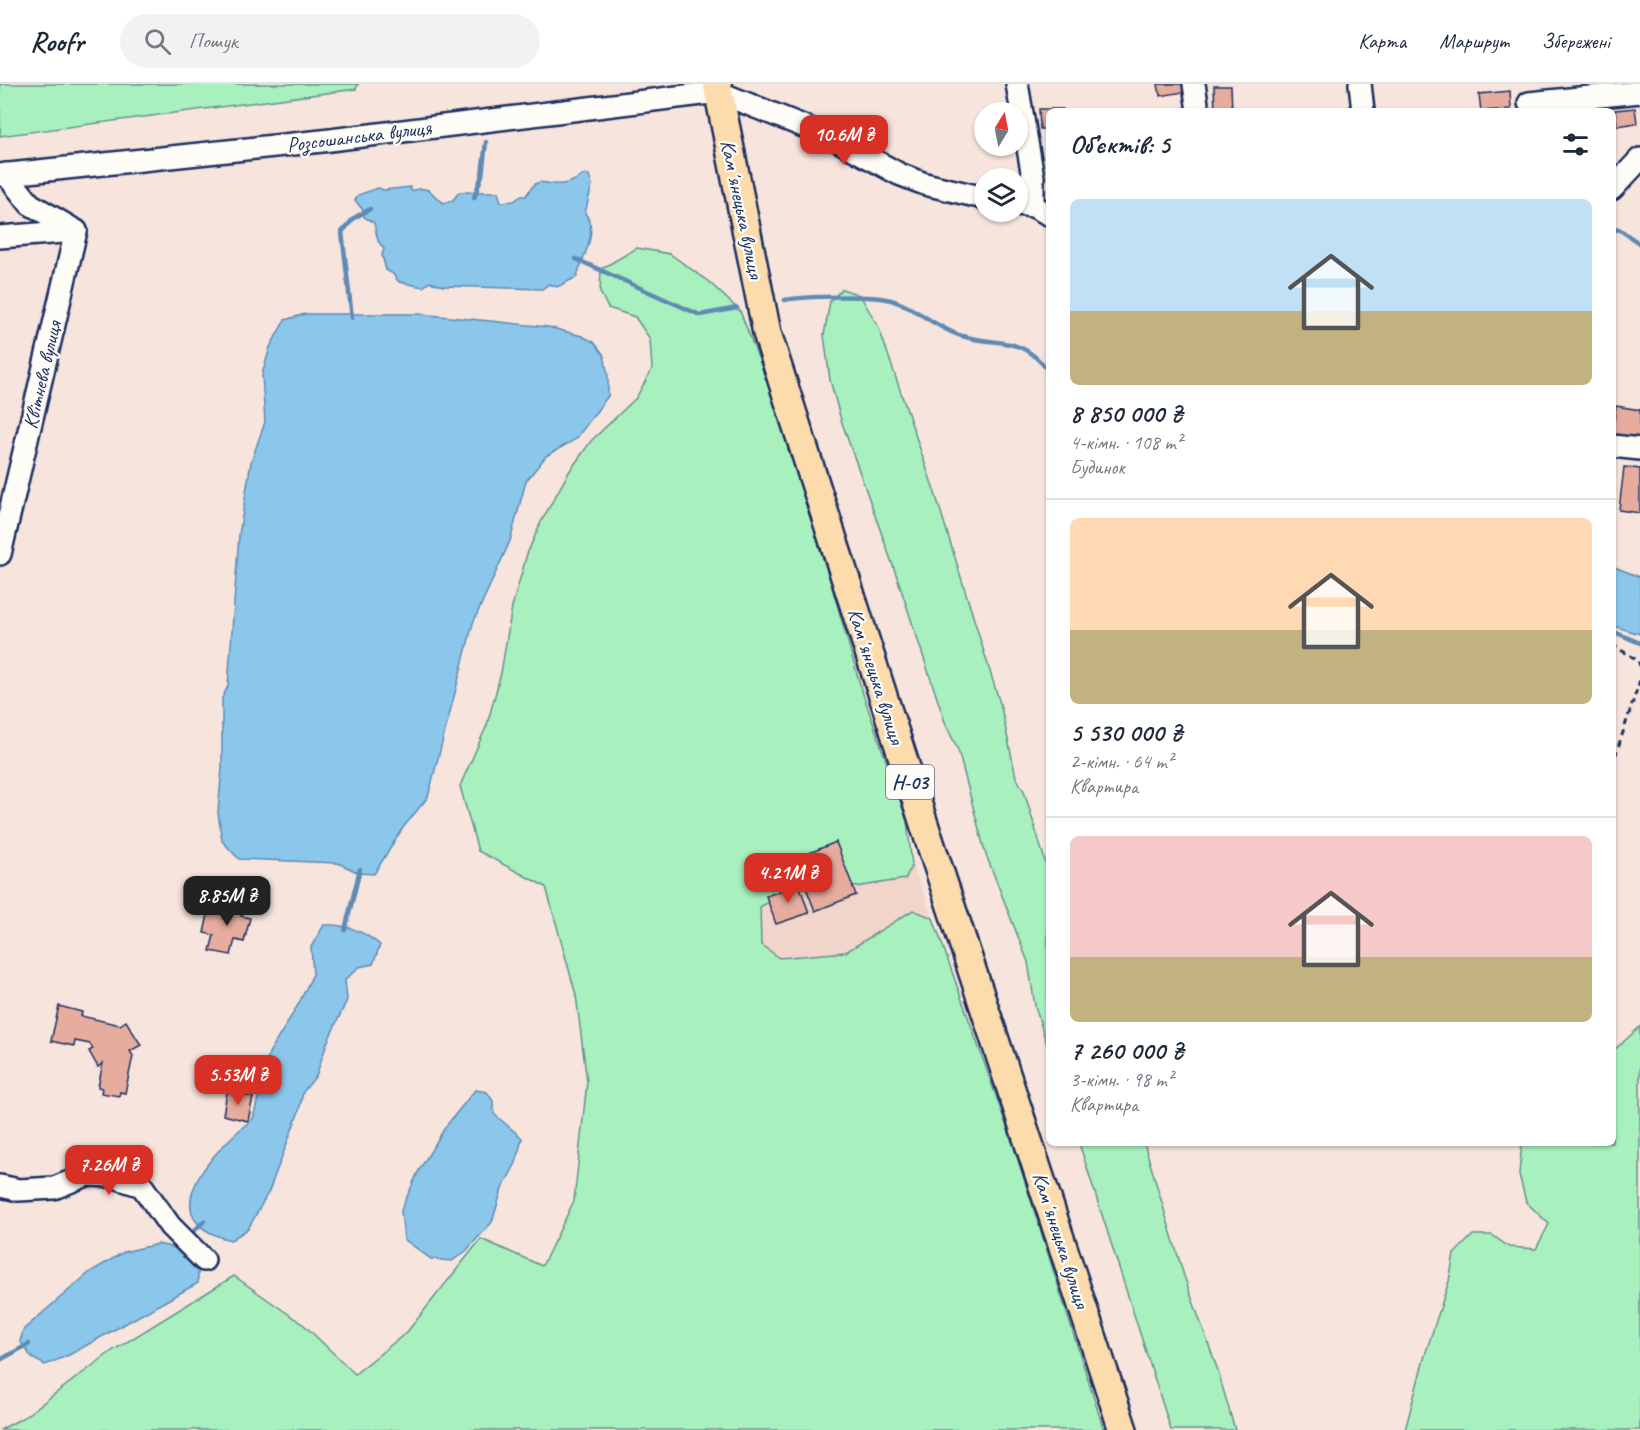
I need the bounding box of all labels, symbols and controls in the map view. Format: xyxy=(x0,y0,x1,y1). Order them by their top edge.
search box xyxy=(120,14,540,68)
text: Roofr xyxy=(30,24,84,59)
icon: search xyxy=(141,25,174,58)
text: Пошук xyxy=(189,27,238,55)
text: Карта xyxy=(1358,28,1406,54)
text: Маршрут xyxy=(1439,28,1509,54)
text: Збережені xyxy=(1542,28,1610,54)
north arrow xyxy=(974,102,1028,156)
map controls xyxy=(974,102,1028,222)
street label: Розсошанська вулиця xyxy=(285,114,434,159)
pin: 10.6M ₴ xyxy=(789,115,899,166)
text: 10.6M ₴ xyxy=(814,122,874,147)
text: Об’єктів: 5 xyxy=(1070,128,1170,161)
icon: filters xyxy=(1559,128,1592,161)
street label: Камʼянецька вулиця xyxy=(715,137,770,283)
button: layers xyxy=(974,168,1028,222)
icon: home xyxy=(1277,238,1385,346)
street label: Квітнева вулиця xyxy=(17,317,67,431)
text: 8 850 000 ₴ xyxy=(1070,397,1182,430)
text: 4-кімн. · 108 m² xyxy=(1070,430,1182,455)
text: Будинок xyxy=(1070,455,1125,480)
icon: home xyxy=(1277,557,1385,665)
street label: Камʼянецька вулиця xyxy=(842,605,911,749)
text: 5 530 000 ₴ xyxy=(1070,716,1182,749)
text: 2-кімн. · 64 m² xyxy=(1070,749,1173,774)
road number: Н-03 xyxy=(886,765,934,799)
text: Квартира xyxy=(1070,774,1138,799)
pin: 4.21M ₴ xyxy=(733,853,843,904)
text: 4.21M ₴ xyxy=(758,860,818,885)
icon: home xyxy=(1277,875,1385,983)
pin: 8.85M ₴ xyxy=(172,876,282,927)
text: 8.85M ₴ xyxy=(197,883,257,908)
text: 7 260 000 ₴ xyxy=(1070,1034,1183,1067)
pin: 5.53M ₴ xyxy=(183,1055,293,1106)
text: 5.53M ₴ xyxy=(209,1062,267,1087)
text: 3-кімн. · 98 m² xyxy=(1070,1067,1173,1092)
text: Квартира xyxy=(1070,1092,1138,1117)
pin: 7.26M ₴ xyxy=(54,1145,164,1196)
text: 7.26M ₴ xyxy=(79,1152,139,1177)
street label: Камʼянецька вулиця xyxy=(1027,1169,1096,1313)

